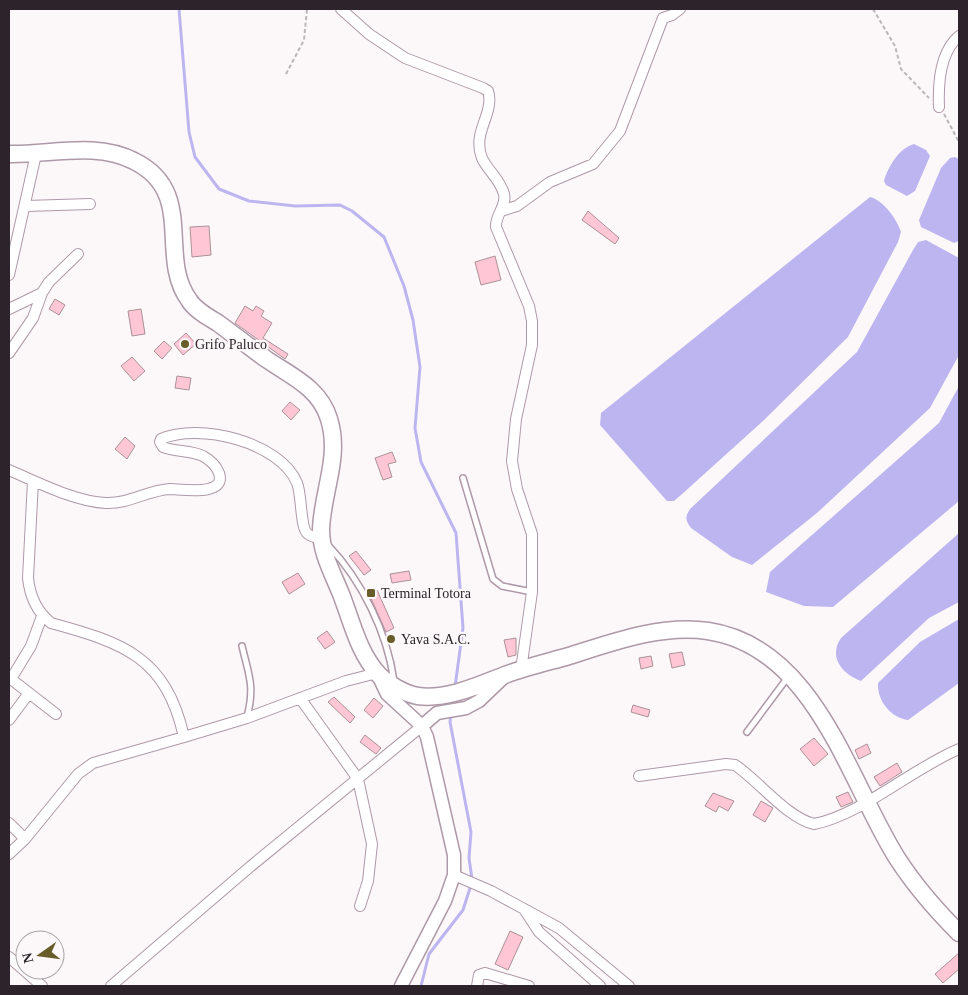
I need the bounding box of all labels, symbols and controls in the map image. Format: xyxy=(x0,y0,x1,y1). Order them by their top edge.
place label: Grifo Paluco xyxy=(195,337,267,352)
marker: Grifo Paluco xyxy=(179,338,191,350)
place label: Terminal Totora xyxy=(381,586,472,601)
marker: Terminal Totora xyxy=(365,587,377,599)
place label: Yava S.A.C. xyxy=(401,632,470,647)
marker: Yava S.A.C. xyxy=(385,633,397,645)
north arrow xyxy=(15,930,65,980)
text: N xyxy=(19,951,36,965)

